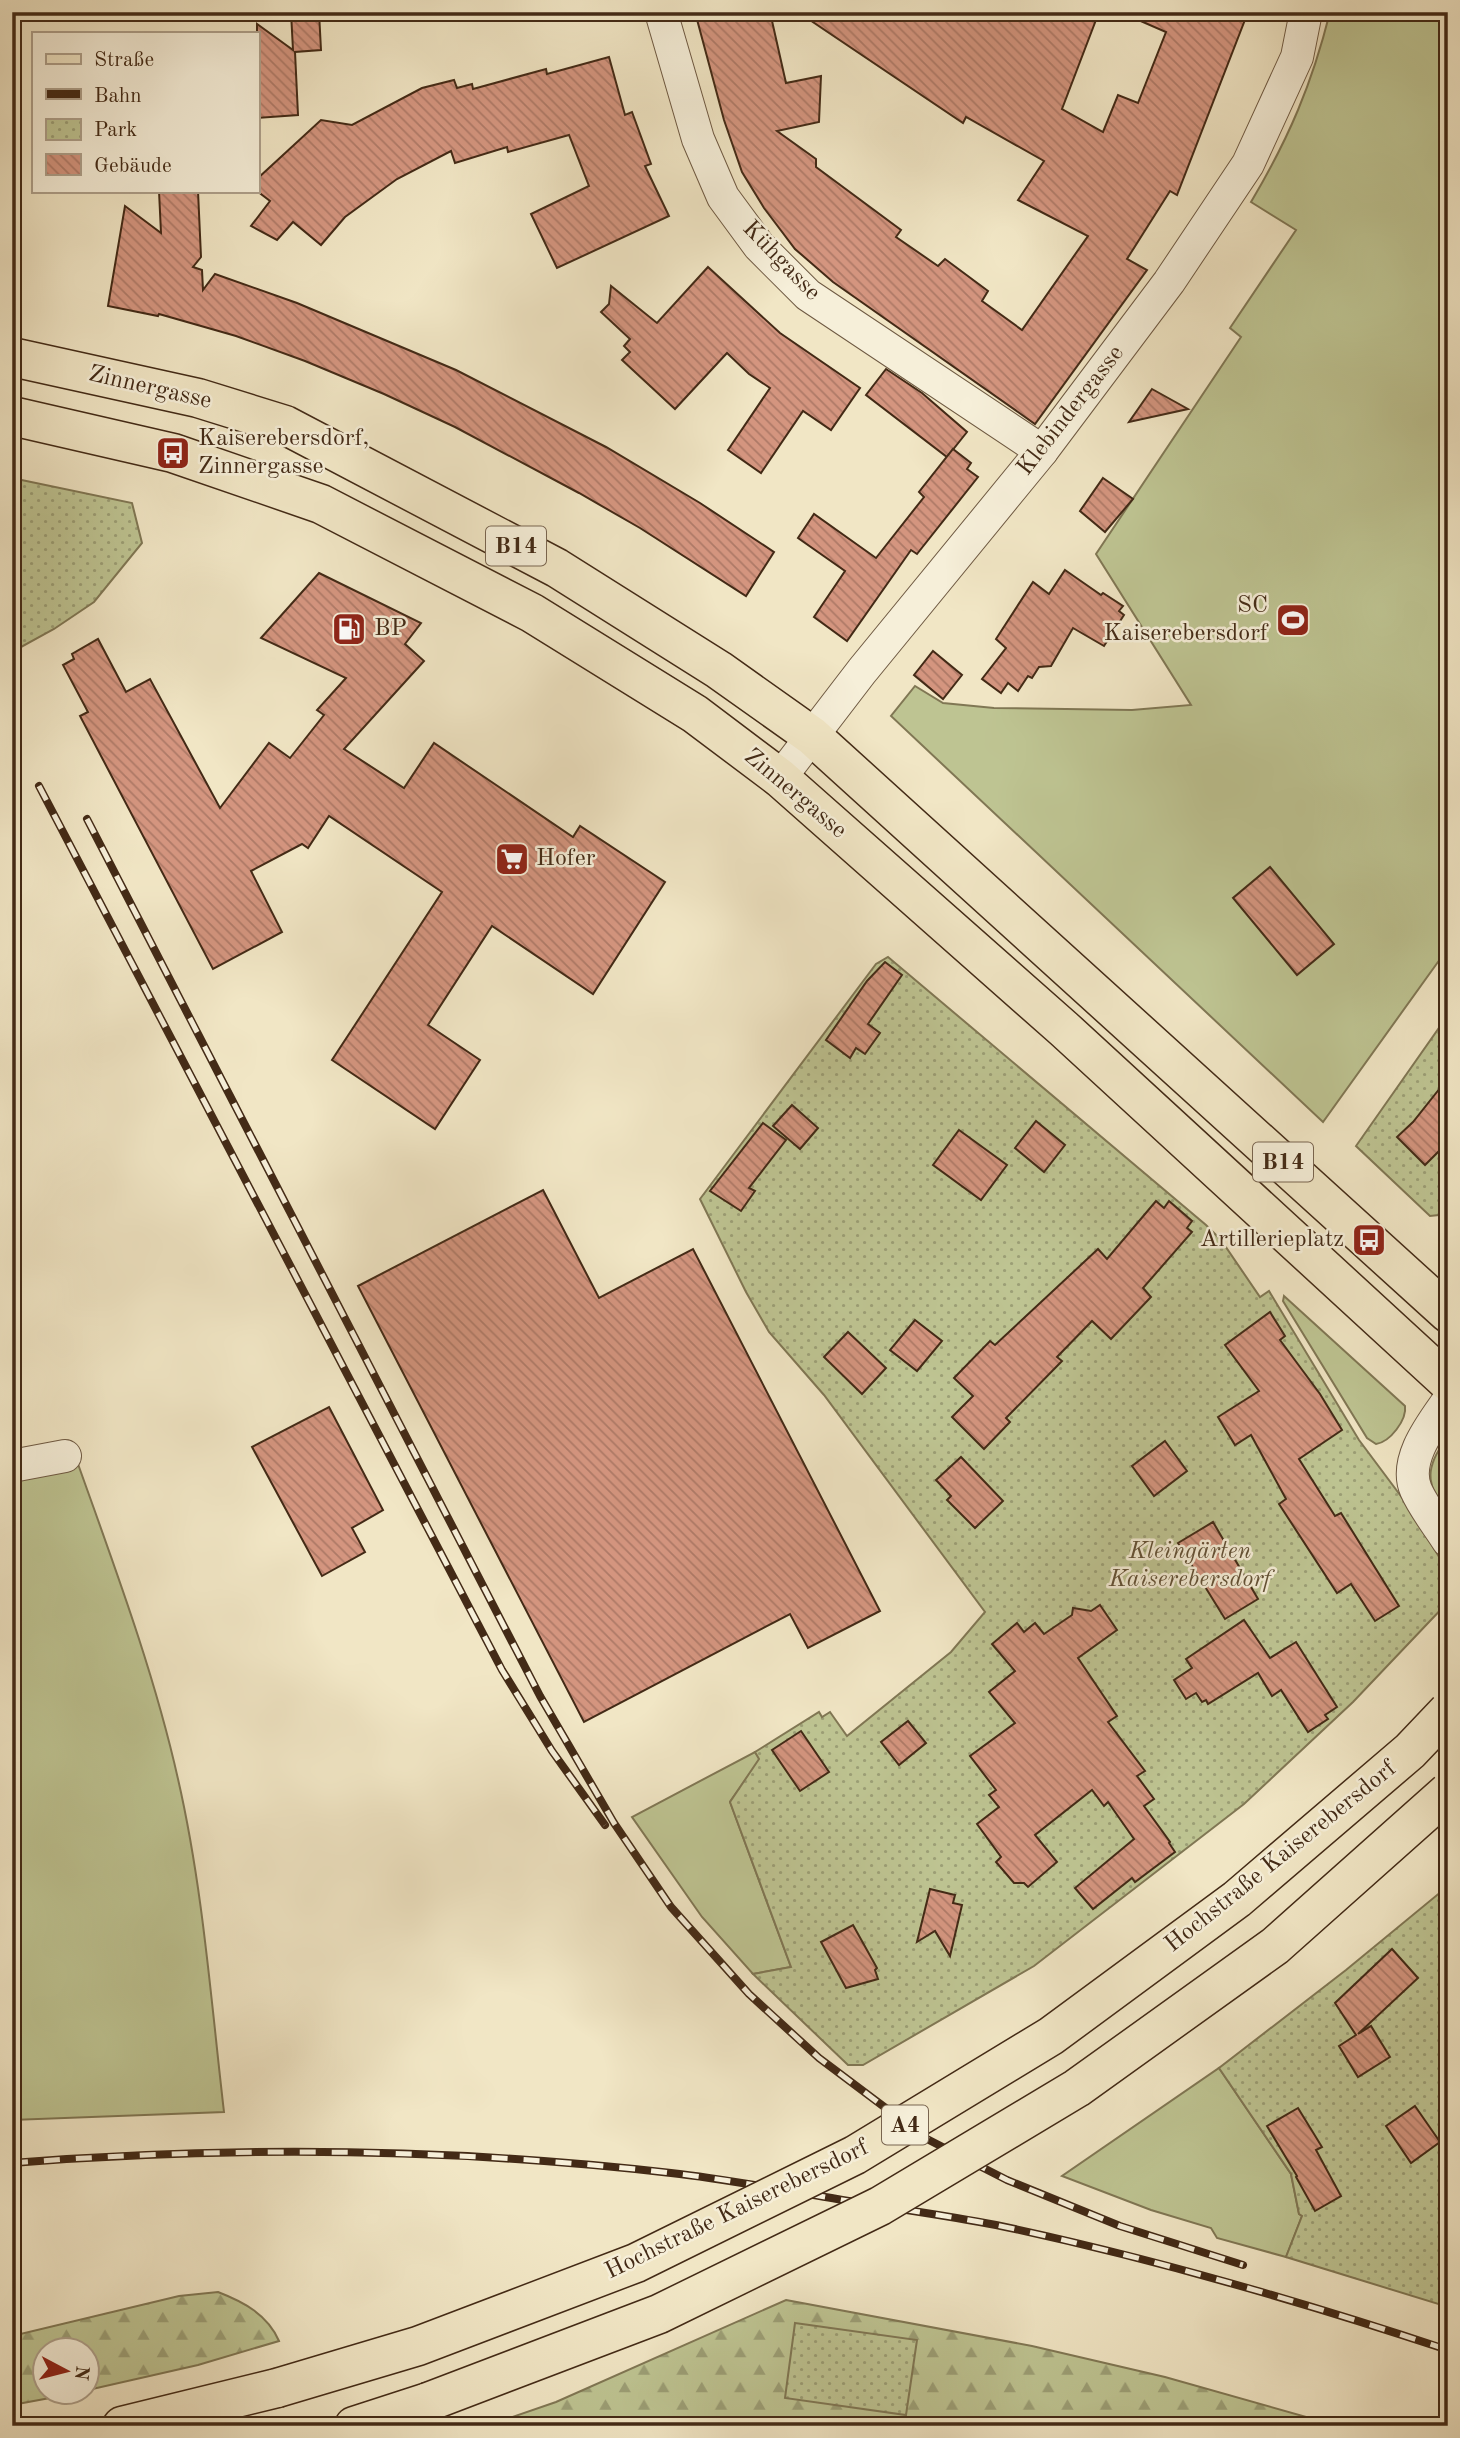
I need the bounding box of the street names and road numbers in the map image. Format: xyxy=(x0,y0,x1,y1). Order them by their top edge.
street label: Kühgasse xyxy=(737,216,825,306)
street label: Klebindergasse xyxy=(1013,342,1129,480)
street label: Zinnergasse xyxy=(86,362,214,414)
road number: B14 xyxy=(486,526,546,566)
street label: Zinnergasse xyxy=(739,744,851,844)
road number: B14 xyxy=(1253,1142,1313,1182)
street label: Hochstraße Kaiserebersdorf xyxy=(1161,1756,1402,1958)
road number: A4 xyxy=(882,2106,928,2144)
street label: Hochstraße Kaiserebersdorf xyxy=(601,2135,873,2284)

